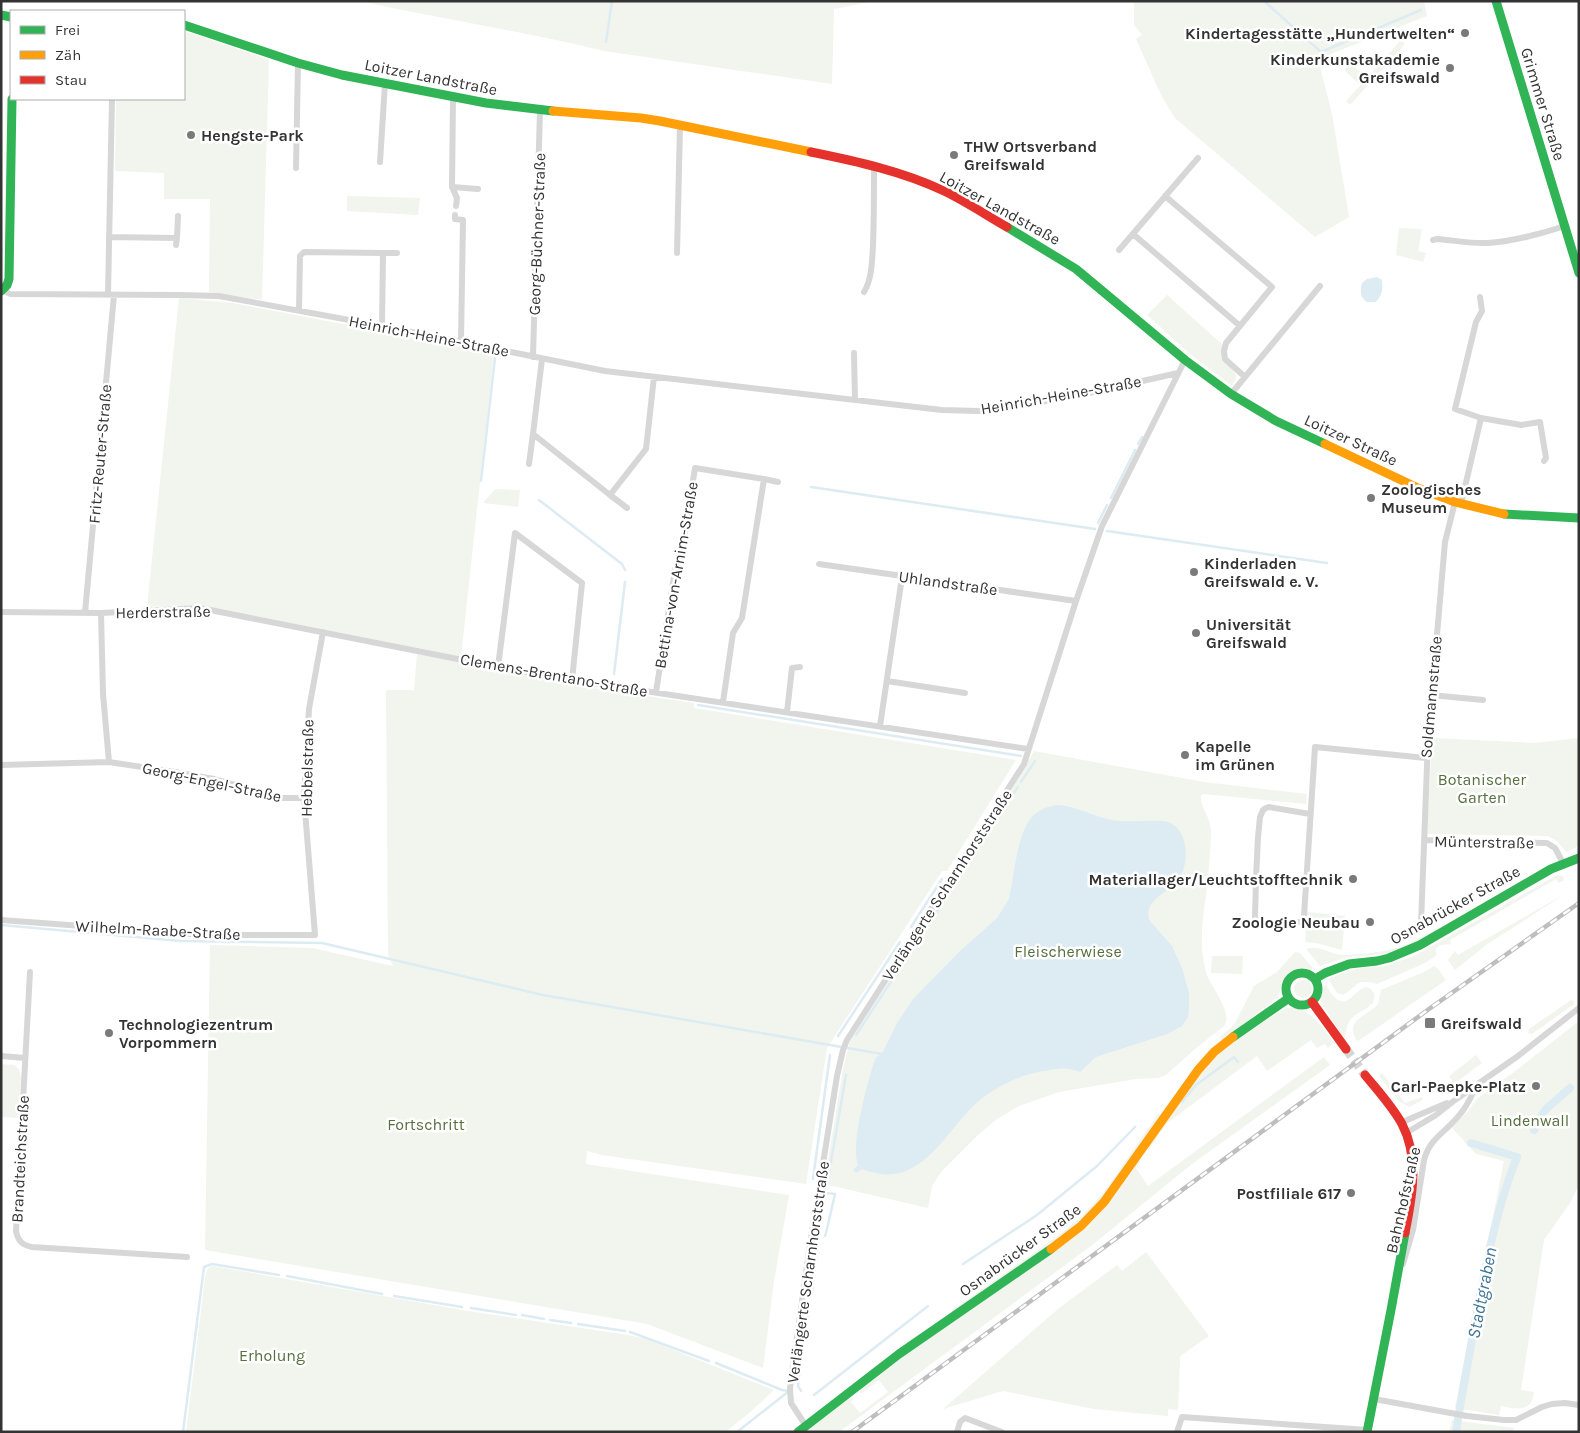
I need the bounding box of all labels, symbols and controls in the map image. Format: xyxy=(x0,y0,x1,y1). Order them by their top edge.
legend xyxy=(10,10,185,100)
text: Frei xyxy=(55,21,80,39)
place label: Kindertagesstätte „Hundertwelten“ xyxy=(1185,24,1455,43)
marker: Kindertagesstätte „Hundertwelten“ xyxy=(1459,27,1471,39)
street label: Grimmer Straße xyxy=(1517,45,1569,163)
text: Zäh xyxy=(55,46,81,64)
place label: Kinderkunstakademie Greifswald xyxy=(1270,50,1440,87)
street label: Loitzer Landstraße xyxy=(363,55,499,99)
marker: Kinderkunstakademie Greifswald xyxy=(1444,62,1456,74)
text: Stau xyxy=(55,71,87,89)
place label: Hengste-Park xyxy=(201,126,304,145)
marker: Hengste-Park xyxy=(185,129,197,141)
place label: THW Ortsverband Greifswald xyxy=(964,137,1097,174)
marker: THW Ortsverband Greifswald xyxy=(948,149,960,161)
street label: Georg-Büchner-Straße xyxy=(525,152,549,316)
street label: Loitzer Landstraße xyxy=(936,167,1064,249)
street label: Heinrich-Heine-Straße xyxy=(347,311,511,361)
street label: Heinrich-Heine-Straße xyxy=(979,372,1143,418)
street label: Fritz-Reuter-Straße xyxy=(84,384,116,524)
street label: Loitzer Straße xyxy=(1301,410,1401,470)
street label: Bettina-von-Arnim-Straße xyxy=(650,480,702,670)
place label: Zoologisches Museum xyxy=(1381,480,1481,517)
marker: Zoologisches Museum xyxy=(1365,492,1377,504)
place label: Kinderladen Greifswald e. V. xyxy=(1204,554,1319,591)
marker: Kinderladen Greifswald e. V. xyxy=(1188,566,1200,578)
street label: Uhlandstraße xyxy=(897,567,999,599)
street label: Herderstraße xyxy=(115,602,211,622)
place label: Universität Greifswald xyxy=(1206,615,1291,652)
marker: Universität Greifswald xyxy=(1190,627,1202,639)
street label: Soldmannstraße xyxy=(1416,635,1446,759)
street label: Clemens-Brentano-Straße xyxy=(459,649,649,701)
street label: Hebbelstraße xyxy=(297,719,317,817)
place label: Kapelle im Grünen xyxy=(1195,737,1275,774)
marker: Kapelle im Grünen xyxy=(1179,749,1191,761)
street label: Georg-Engel-Straße xyxy=(141,758,283,806)
park label: Botanischer Garten xyxy=(1438,770,1526,807)
street label: Verlängerte Scharnhorststraße xyxy=(878,786,1016,984)
street label: Münterstraße xyxy=(1434,832,1534,852)
street label: Osnabrücker Straße xyxy=(1387,861,1523,949)
place label: Materiallager/Leuchtstofftechnik xyxy=(1089,870,1344,889)
marker: Materiallager/Leuchtstofftechnik xyxy=(1347,873,1359,885)
place label: Zoologie Neubau xyxy=(1232,913,1360,932)
street label: Wilhelm-Raabe-Straße xyxy=(75,916,241,944)
marker: Zoologie Neubau xyxy=(1364,916,1376,928)
park label: Fleischerwiese xyxy=(1014,942,1122,961)
place label: Greifswald xyxy=(1441,1014,1522,1033)
place label: Technologiezentrum Vorpommern xyxy=(119,1015,273,1052)
marker: Greifswald xyxy=(1423,1016,1437,1030)
marker: Technologiezentrum Vorpommern xyxy=(103,1027,115,1039)
place label: Carl-Paepke-Platz xyxy=(1391,1077,1526,1096)
marker: Carl-Paepke-Platz xyxy=(1530,1080,1542,1092)
street label: Brandteichstraße xyxy=(7,1095,33,1223)
park label: Lindenwall xyxy=(1491,1111,1569,1130)
park label: Fortschritt xyxy=(387,1115,465,1134)
street label: Bahnhofstraße xyxy=(1382,1145,1424,1255)
street label: Verlängerte Scharnhorststraße xyxy=(783,1160,833,1384)
place label: Postfiliale 617 xyxy=(1237,1184,1341,1203)
marker: Postfiliale 617 xyxy=(1345,1187,1357,1199)
street label: Osnabrücker Straße xyxy=(956,1200,1084,1300)
water label: Stadtgraben xyxy=(1462,1245,1502,1341)
park label: Erholung xyxy=(239,1346,305,1365)

